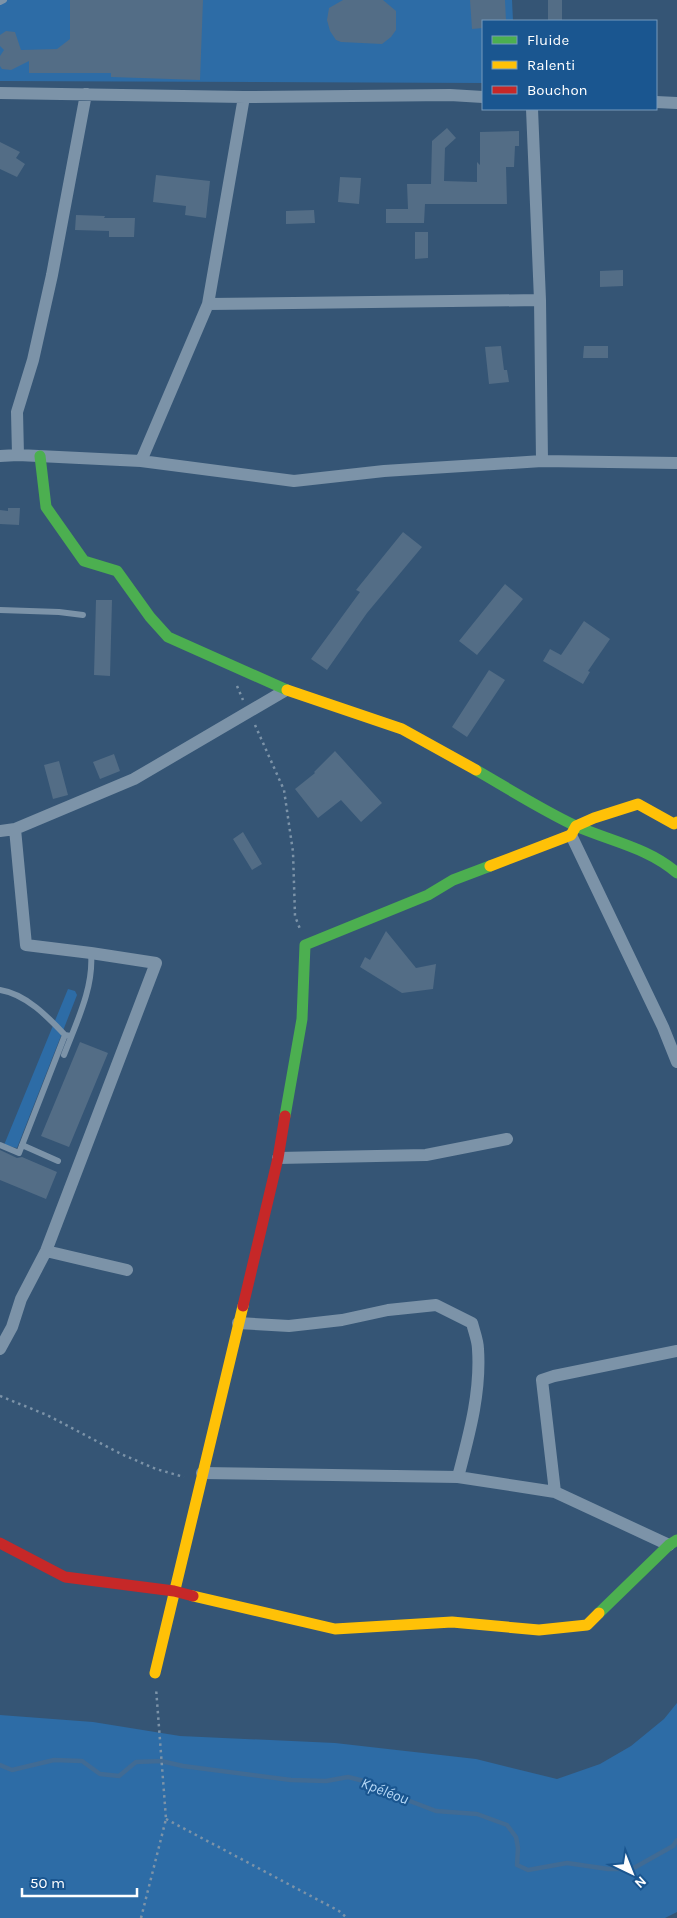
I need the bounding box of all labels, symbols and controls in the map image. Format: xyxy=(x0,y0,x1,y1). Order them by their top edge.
legend xyxy=(482,20,657,110)
text: Fluide xyxy=(527,31,569,49)
text: Ralenti xyxy=(527,56,576,74)
text: Bouchon xyxy=(527,81,588,99)
water label: Kpéléou xyxy=(359,1774,411,1808)
north arrow xyxy=(607,1848,657,1898)
scale bar xyxy=(22,1866,138,1898)
text: N xyxy=(631,1872,650,1892)
text: 50 m xyxy=(30,1874,65,1892)

